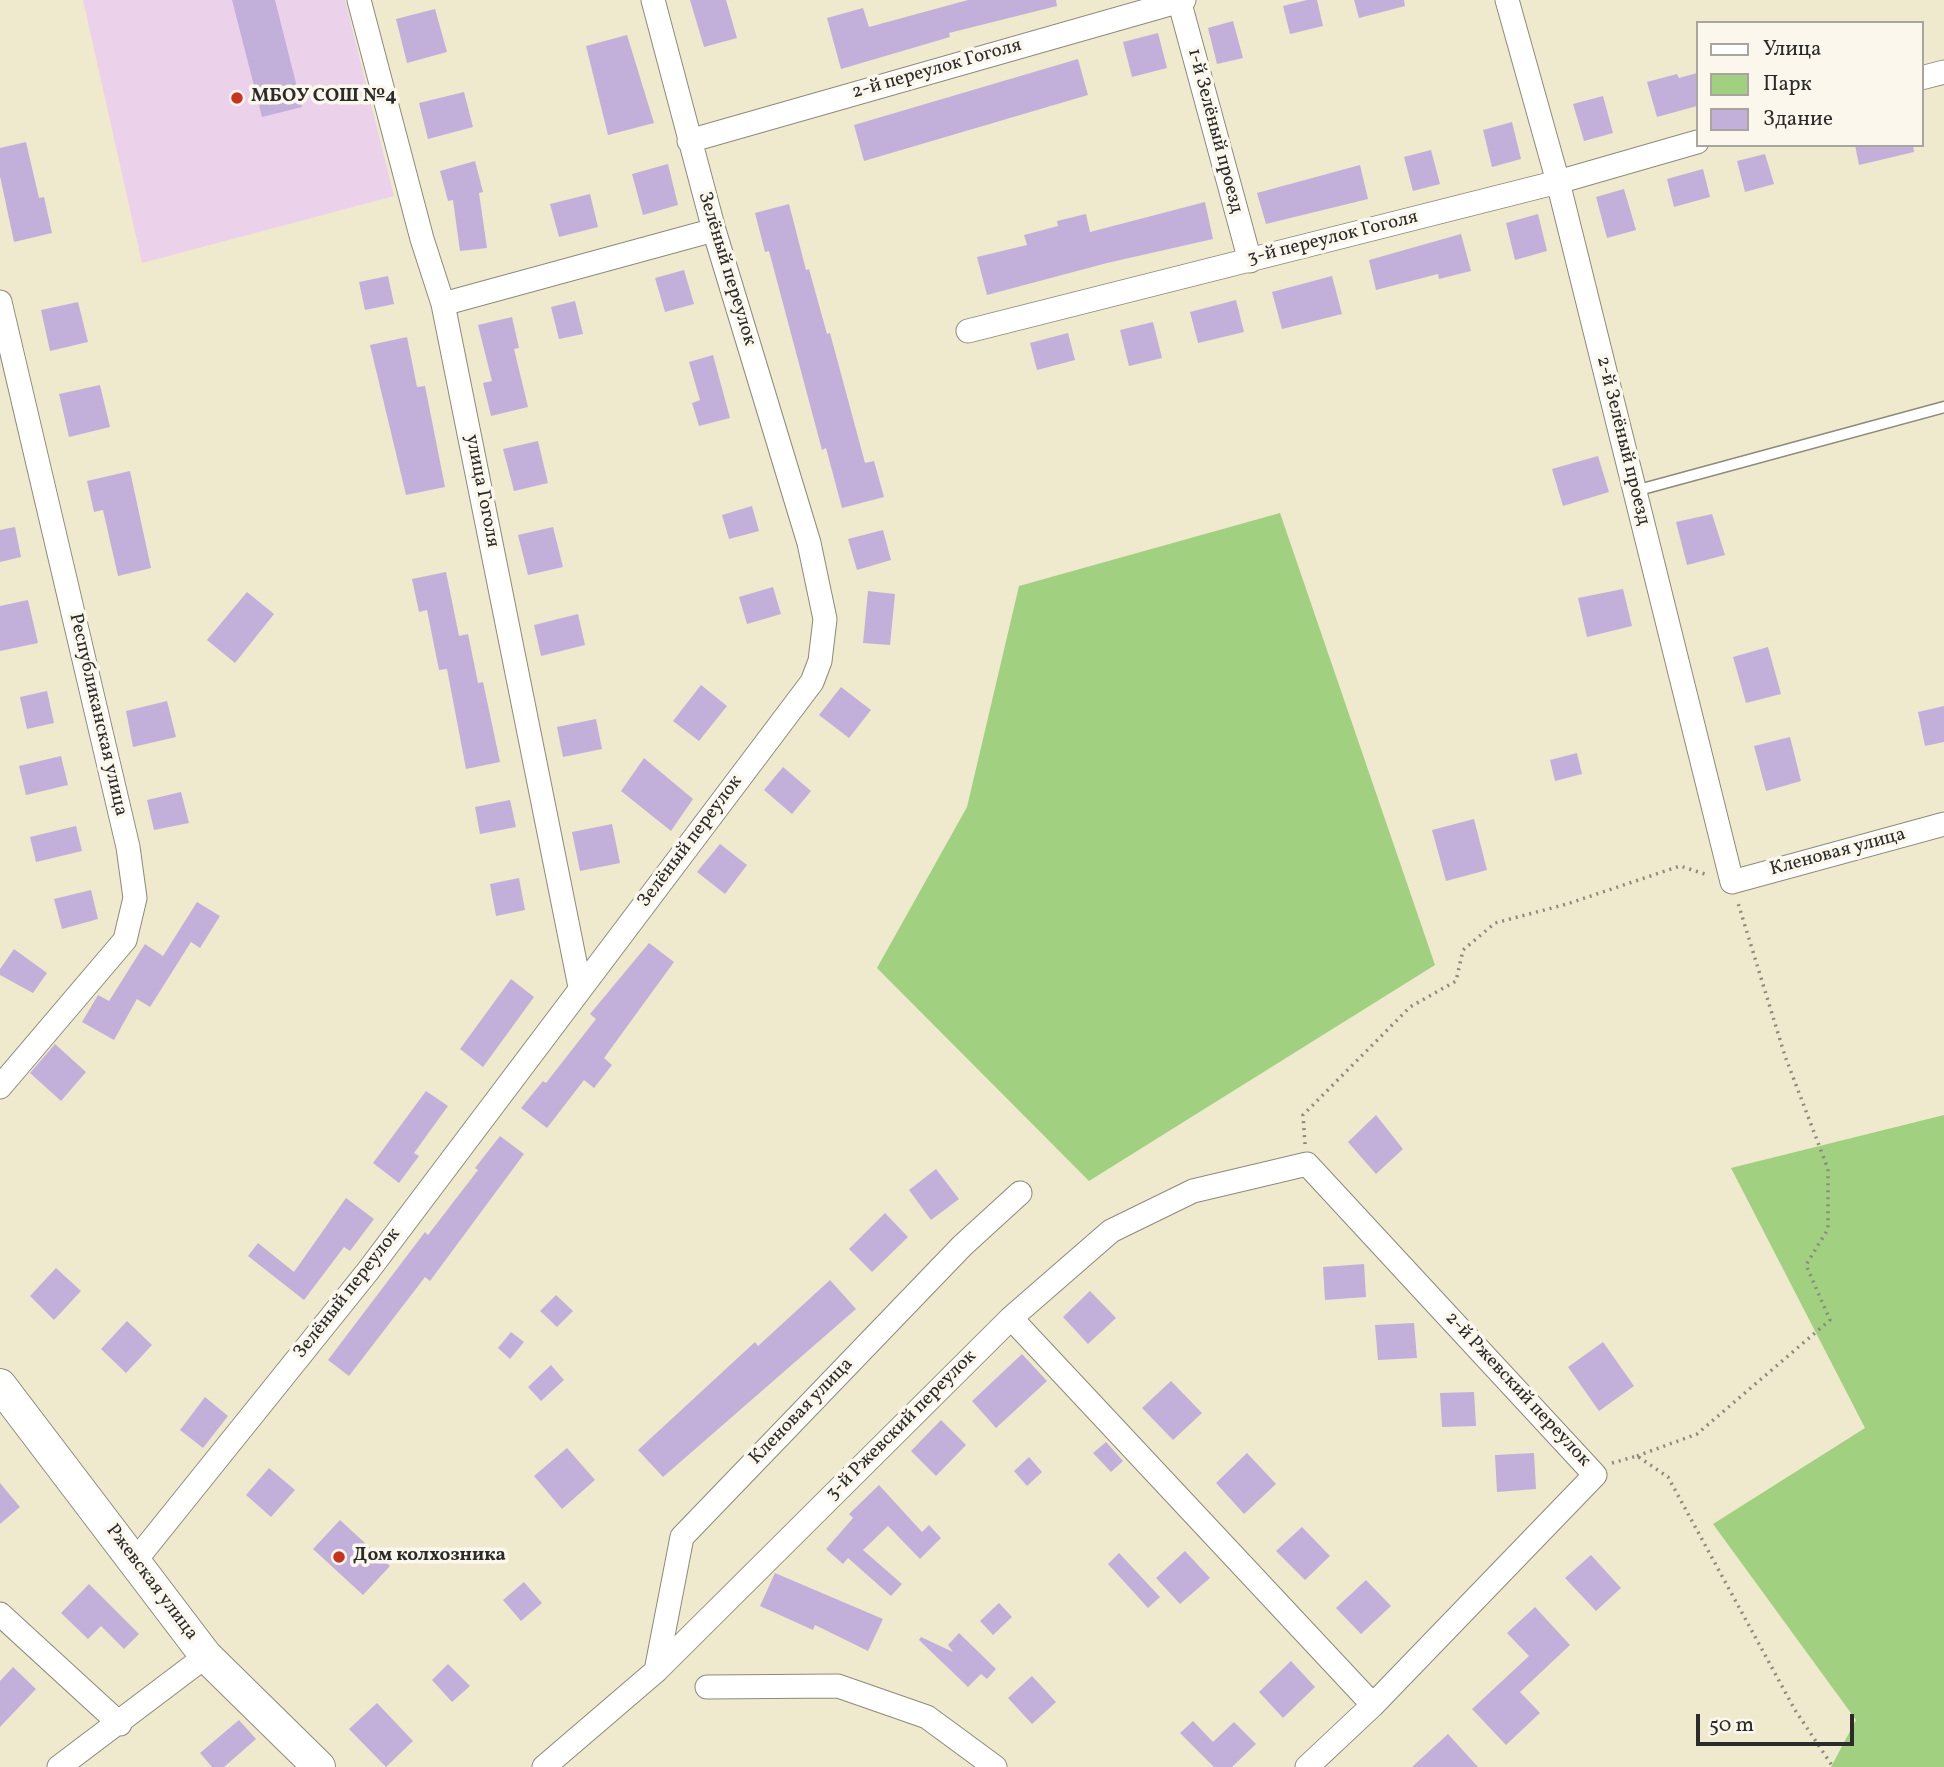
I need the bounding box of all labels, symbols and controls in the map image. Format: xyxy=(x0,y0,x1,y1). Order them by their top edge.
legend xyxy=(1696,21,1923,147)
street label: 2-й переулок Гоголя xyxy=(850,35,1024,105)
text: Улица xyxy=(1763,35,1821,64)
street label: 1-й Зелёный проезд xyxy=(1181,46,1247,216)
text: Парк xyxy=(1763,70,1812,99)
place label: МБОУ СОШ №4 xyxy=(251,87,397,109)
marker: МБОУ СОШ №4 xyxy=(229,90,245,106)
text: Здание xyxy=(1763,105,1833,134)
street label: Зелёный переулок xyxy=(692,189,760,349)
street label: 3-й переулок Гоголя xyxy=(1245,207,1421,271)
street label: 2-й Зелёный проезд xyxy=(1590,354,1654,528)
street label: улица Гоголя xyxy=(459,433,503,549)
street label: Республиканская улица xyxy=(63,612,131,818)
street label: Зелёный переулок xyxy=(634,771,748,913)
street label: Кленовая улица xyxy=(1768,824,1908,882)
street label: Зелёный переулок xyxy=(290,1224,406,1364)
street label: 2-й Ржевский переулок xyxy=(1439,1308,1595,1472)
street label: 3-й Ржевский переулок xyxy=(822,1346,982,1506)
street label: Кленовая улица xyxy=(745,1354,859,1470)
street label: Ржевская улица xyxy=(100,1521,202,1645)
place label: Дом колхозника xyxy=(353,1546,506,1568)
marker: Дом колхозника xyxy=(331,1549,347,1565)
scale bar xyxy=(1699,1700,1856,1744)
text: 50 m xyxy=(1709,1711,1754,1740)

